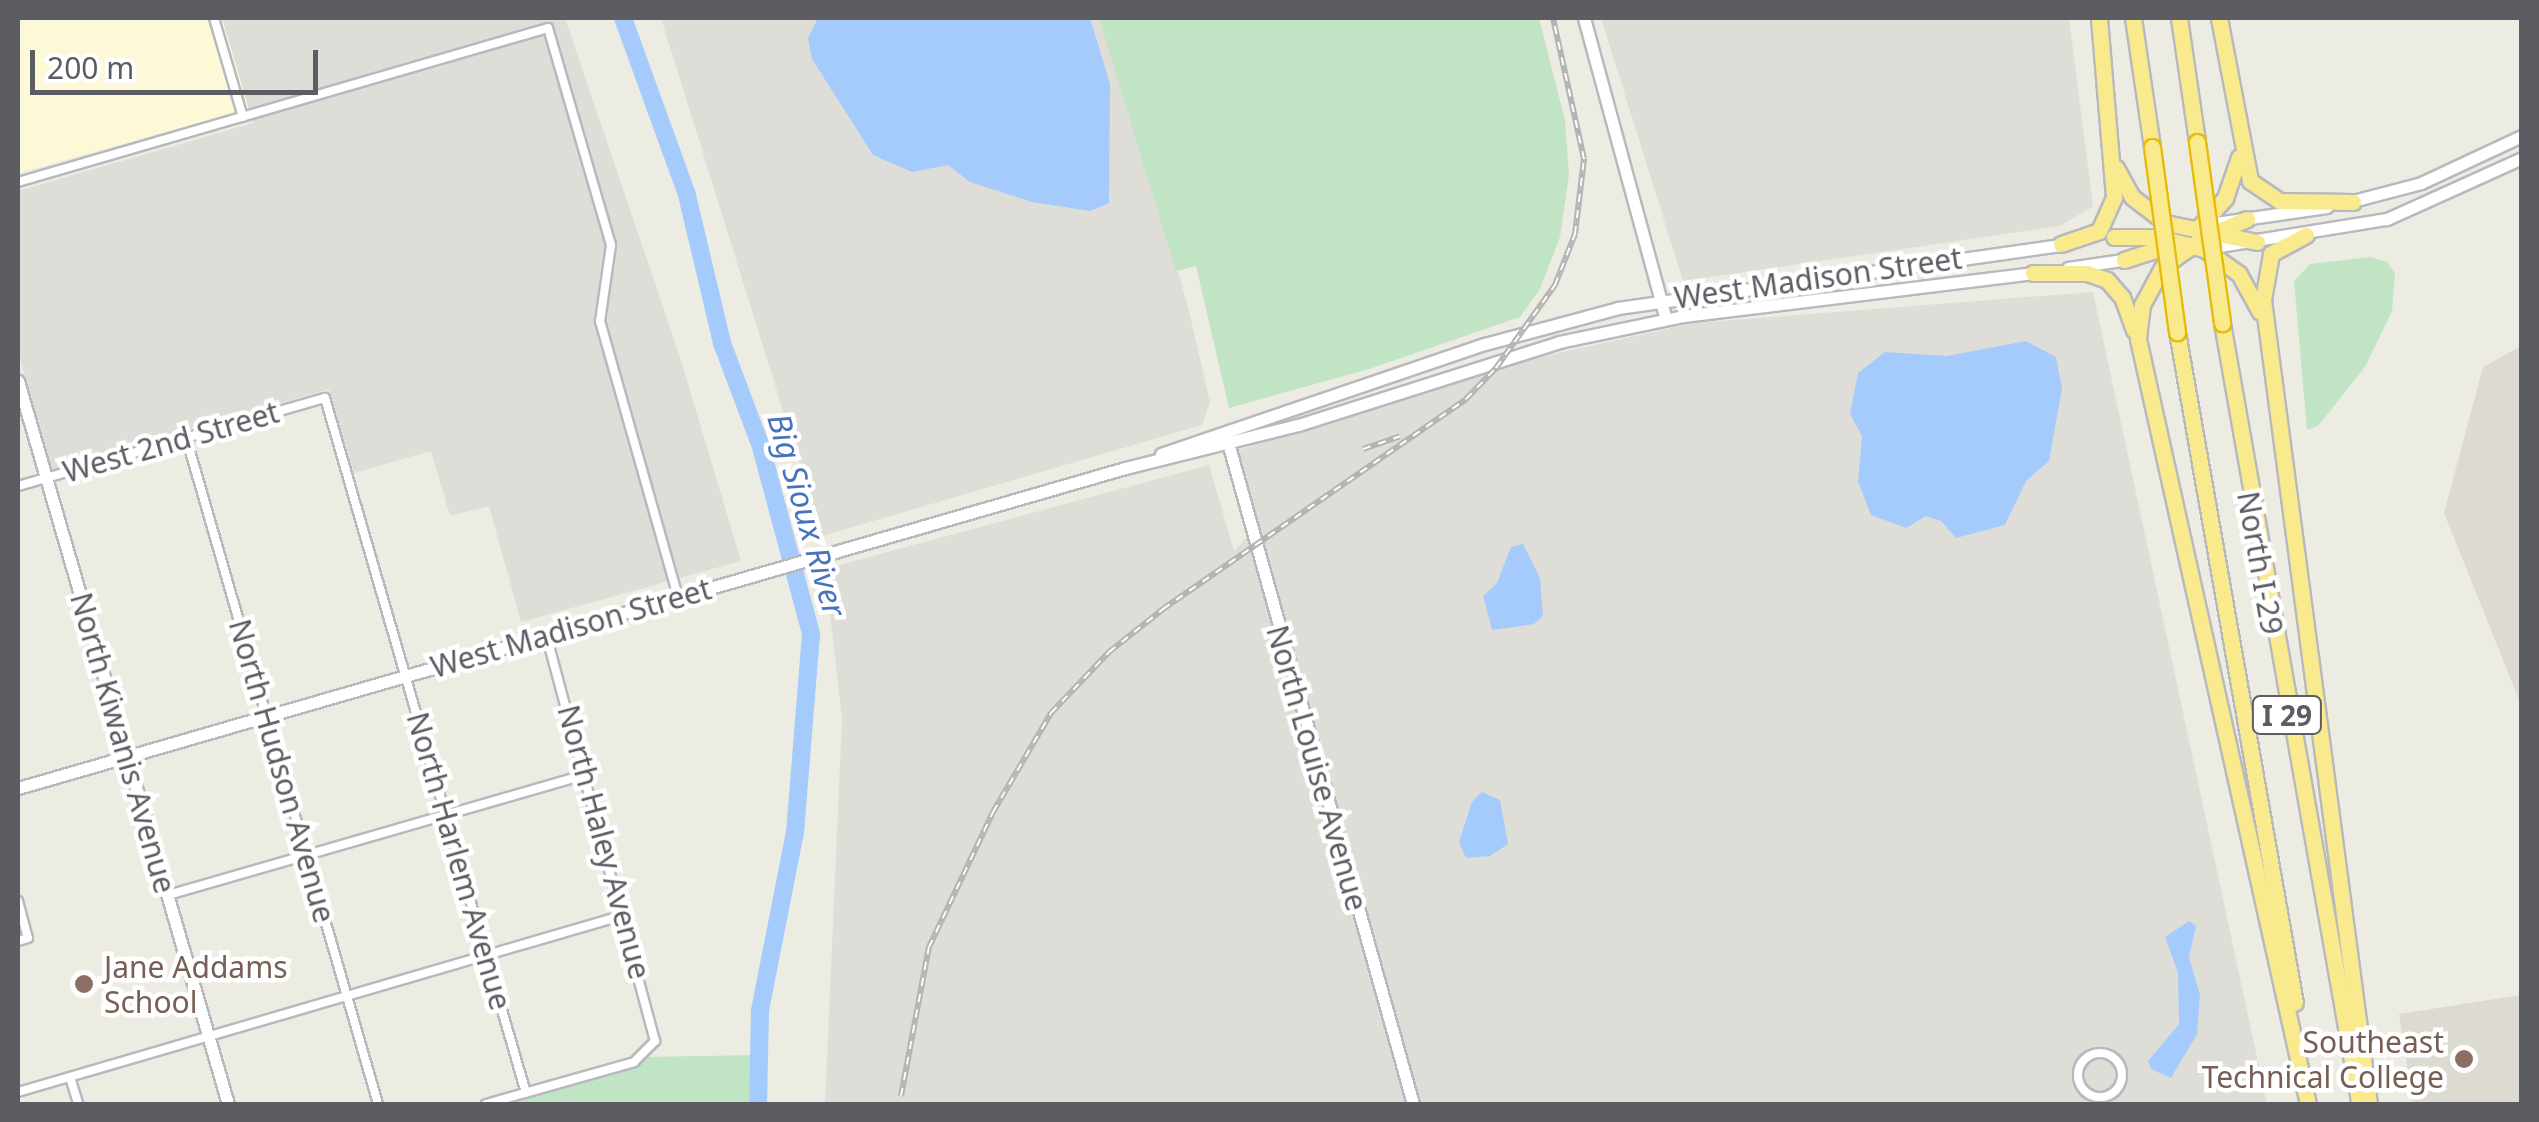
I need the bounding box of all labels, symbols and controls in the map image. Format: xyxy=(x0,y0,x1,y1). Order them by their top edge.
scale bar xyxy=(35,30,322,92)
text: 200 m xyxy=(47,47,134,88)
street label: West Madison Street xyxy=(1672,240,1964,316)
street label: West 2nd Street xyxy=(59,394,283,490)
water label: Big Sioux River xyxy=(760,409,854,621)
street label: North I-29 xyxy=(2230,489,2290,637)
street label: West Madison Street xyxy=(427,571,715,685)
street label: North Kiwanis Avenue xyxy=(63,589,183,897)
street label: North Hudson Avenue xyxy=(221,615,343,927)
street label: North Louise Avenue xyxy=(1259,621,1375,915)
road number: I 29 xyxy=(2250,692,2324,738)
street label: North Haley Avenue xyxy=(550,701,658,983)
street label: North Harlem Avenue xyxy=(399,708,519,1014)
place label: Jane Addams School xyxy=(104,949,288,1020)
marker: Jane Addams School xyxy=(73,973,95,995)
place label: Southeast Technical College xyxy=(2202,1024,2444,1094)
marker: Southeast Technical College xyxy=(2453,1048,2475,1070)

